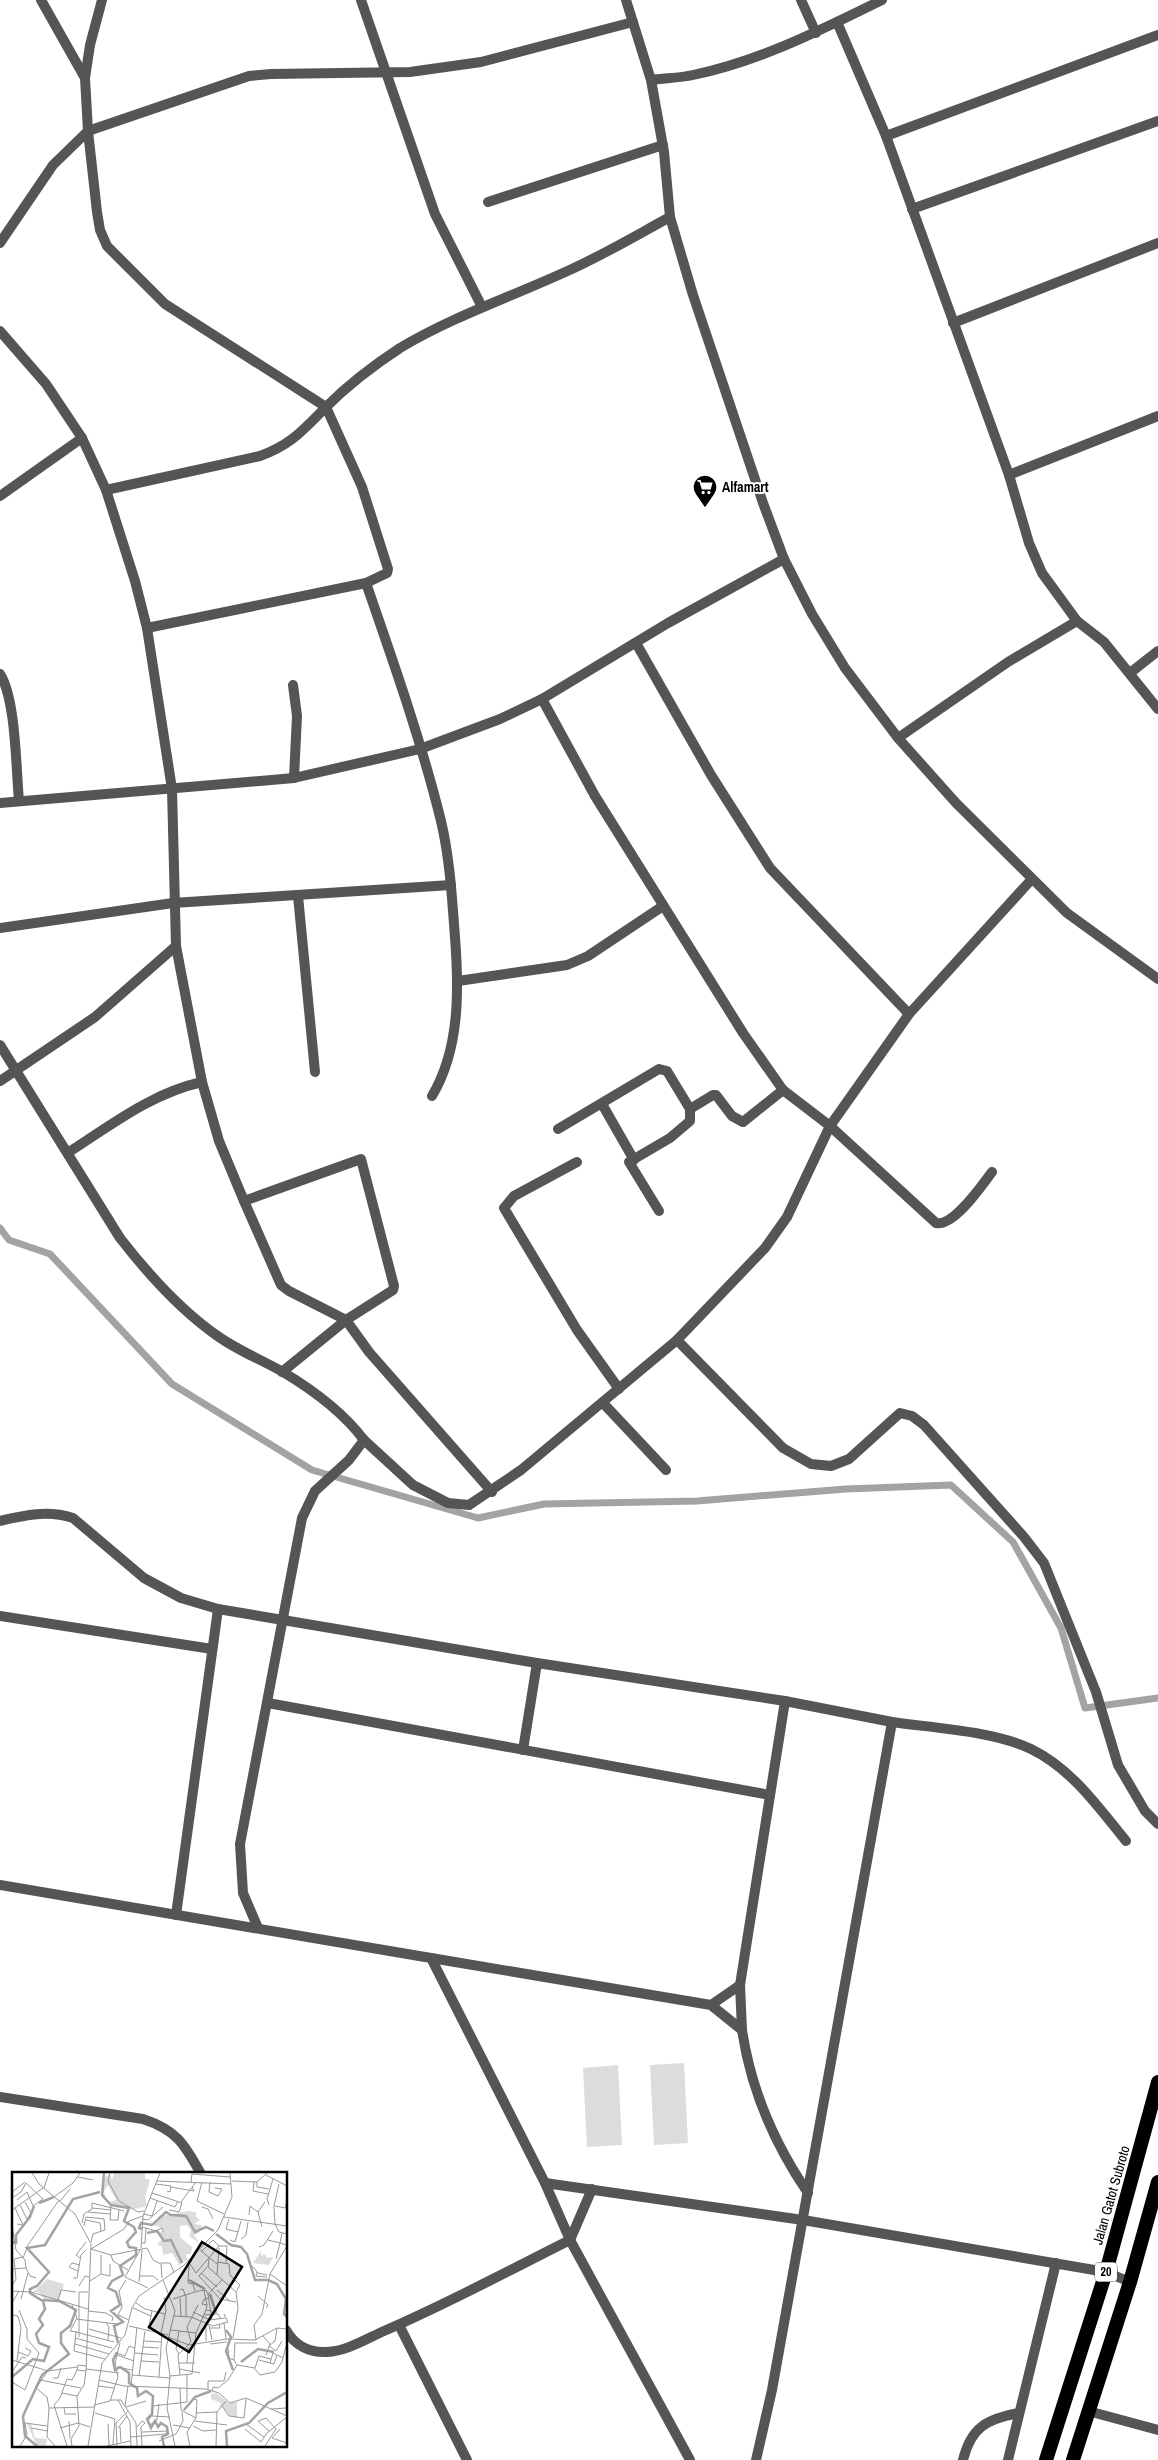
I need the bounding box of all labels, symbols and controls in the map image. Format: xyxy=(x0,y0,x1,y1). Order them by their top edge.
supermarket icon: Alfamart xyxy=(692,474,718,508)
place label: Alfamart xyxy=(722,478,769,496)
street label: Jalan Gatot Subroto xyxy=(1088,2143,1134,2247)
inset map xyxy=(12,2172,288,2448)
road number: 20 xyxy=(1095,2262,1117,2282)

